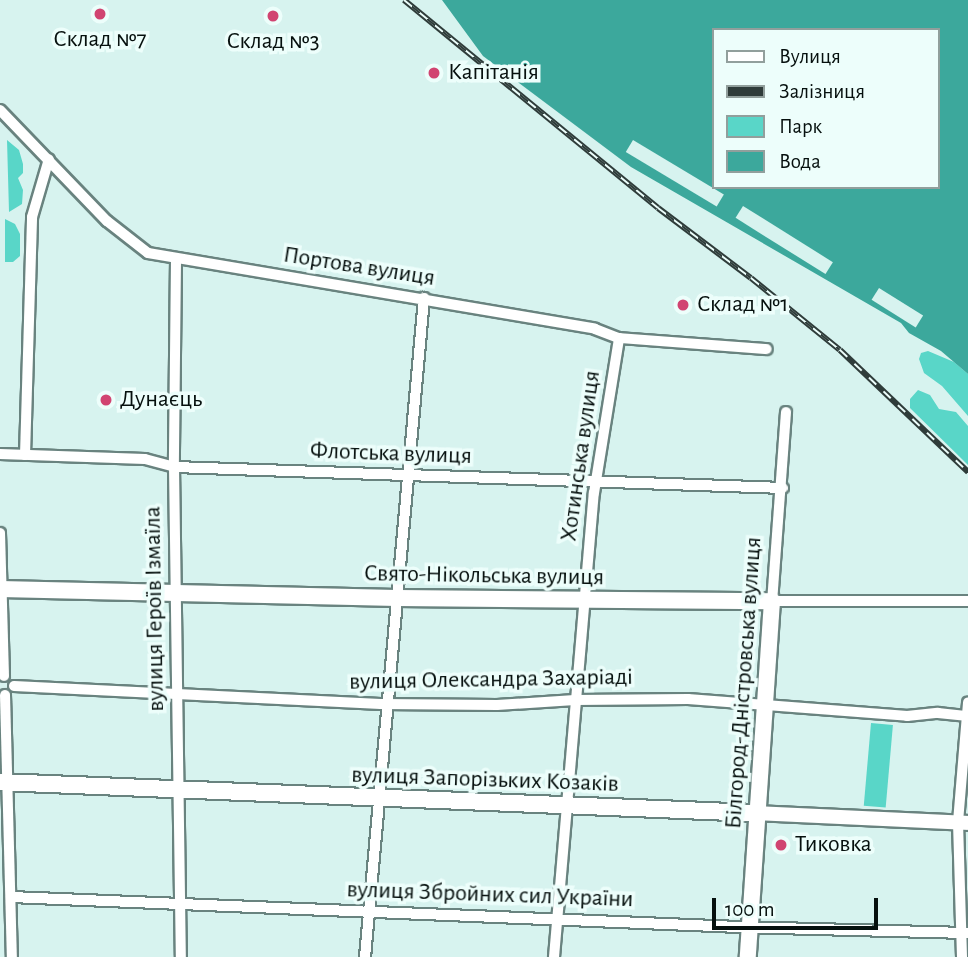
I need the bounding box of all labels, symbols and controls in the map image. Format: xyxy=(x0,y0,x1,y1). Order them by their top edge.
marker: Склад №7 xyxy=(92,6,108,22)
marker: Склад №3 xyxy=(265,8,281,24)
place label: Склад №7 xyxy=(53,26,147,54)
place label: Склад №3 xyxy=(226,28,320,56)
legend xyxy=(712,28,940,189)
text: Вулиця xyxy=(779,46,841,67)
place label: Капітанія xyxy=(448,59,539,87)
marker: Капітанія xyxy=(426,65,442,81)
text: Залізниця xyxy=(779,81,865,102)
text: Парк xyxy=(779,116,822,137)
text: Вода xyxy=(779,151,821,172)
street label: Портова вулиця xyxy=(281,241,437,293)
place label: Склад №1 xyxy=(697,291,789,319)
marker: Склад №1 xyxy=(675,297,691,313)
street label: Хотинська вулиця xyxy=(555,369,607,543)
place label: Дунаєць xyxy=(120,386,202,414)
marker: Дунаєць xyxy=(98,392,114,408)
street label: Флотська вулиця xyxy=(310,437,472,471)
street label: вулиця Героїв Ізмаїла xyxy=(139,506,171,712)
street label: Білгород-Дністровська вулиця xyxy=(719,536,769,830)
street label: Свято-Нікольська вулиця xyxy=(364,560,604,592)
street label: вулиця Олександра Захаріаді xyxy=(349,663,633,697)
street label: вулиця Запорізьких Козаків xyxy=(351,761,619,799)
place label: Тиковка xyxy=(795,831,872,859)
marker: Тиковка xyxy=(773,837,789,853)
street label: вулиця Збройних сил України xyxy=(346,876,634,914)
scale bar xyxy=(716,884,882,928)
text: 100 m xyxy=(725,899,775,920)

